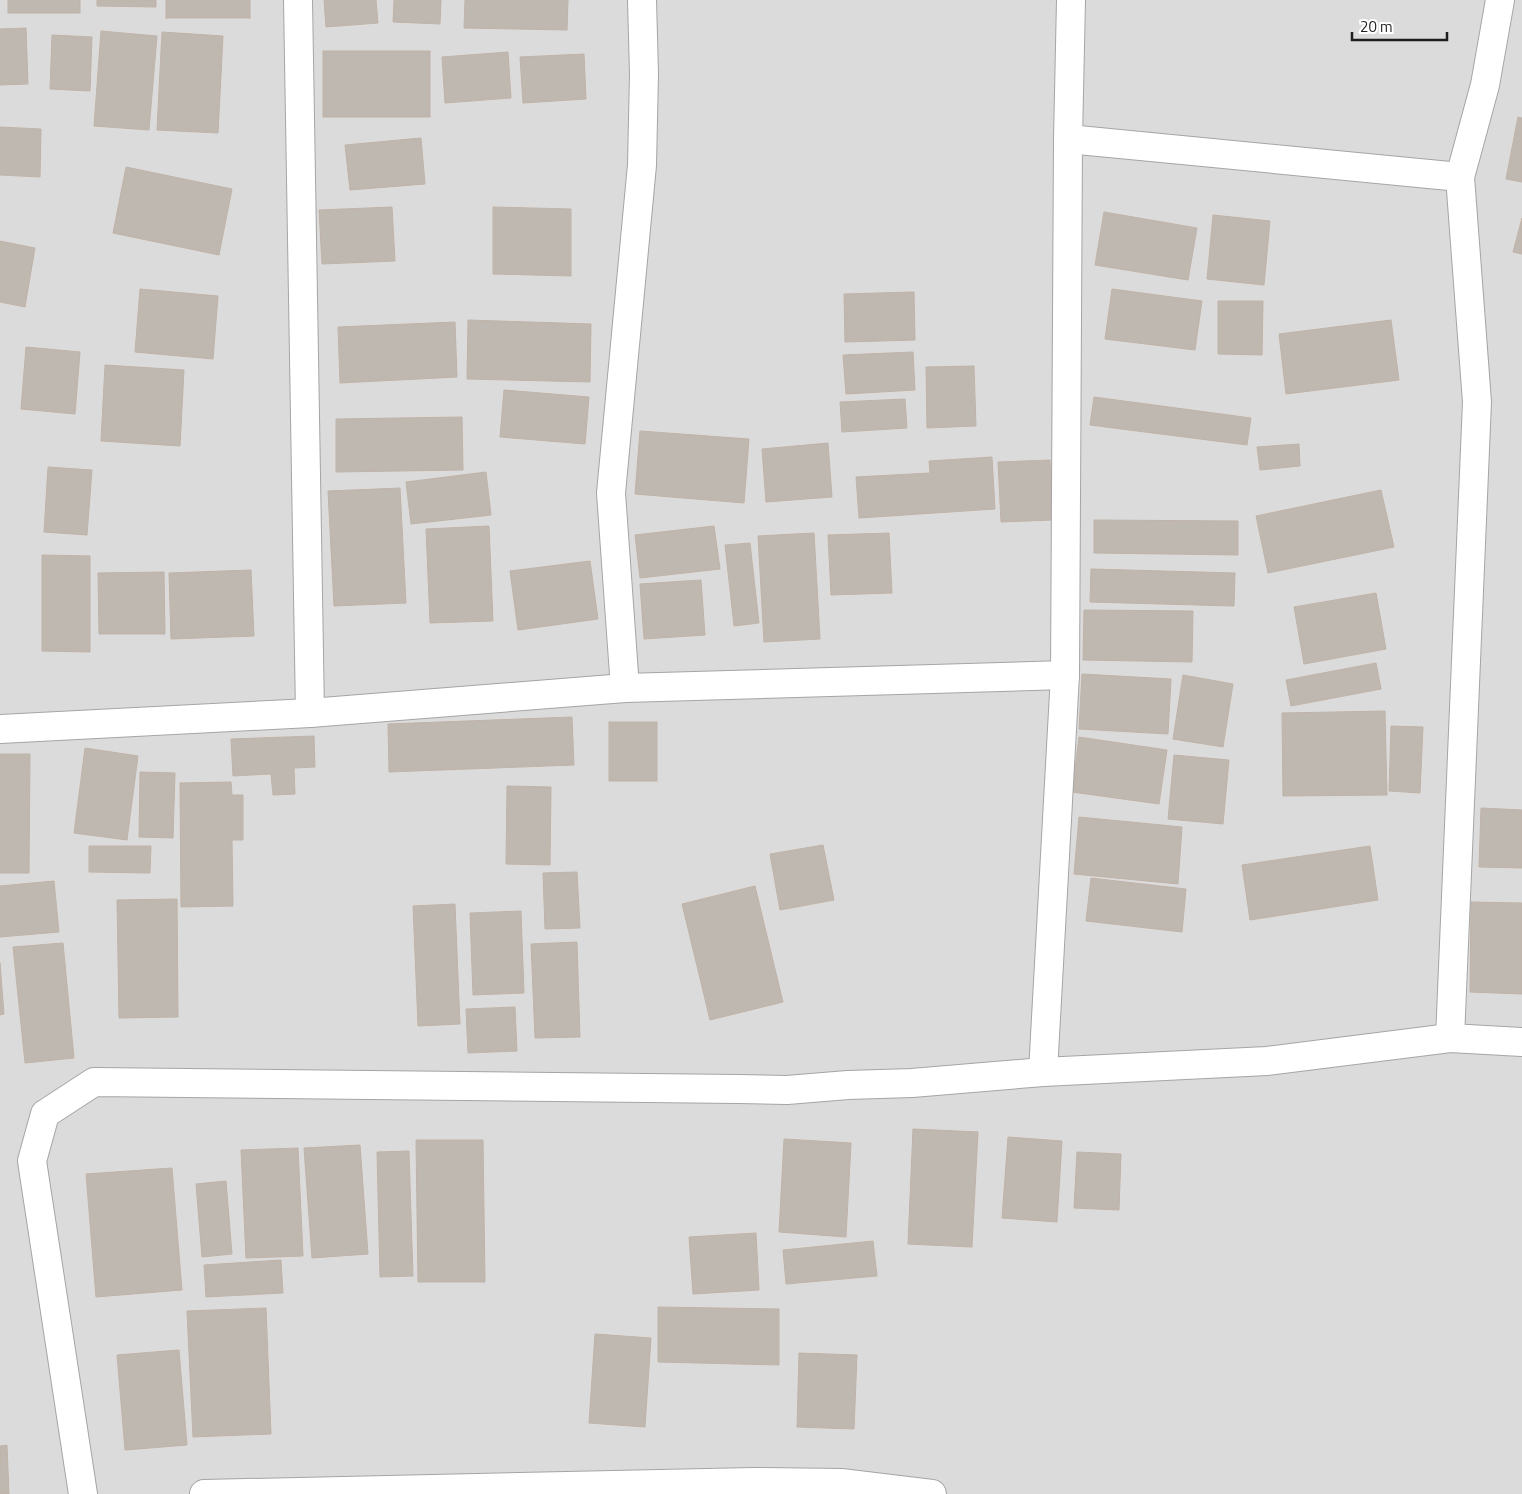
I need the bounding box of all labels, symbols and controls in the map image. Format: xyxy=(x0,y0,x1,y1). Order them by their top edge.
scale bar xyxy=(1352,10,1447,42)
text: 20 m xyxy=(1360,15,1393,38)

